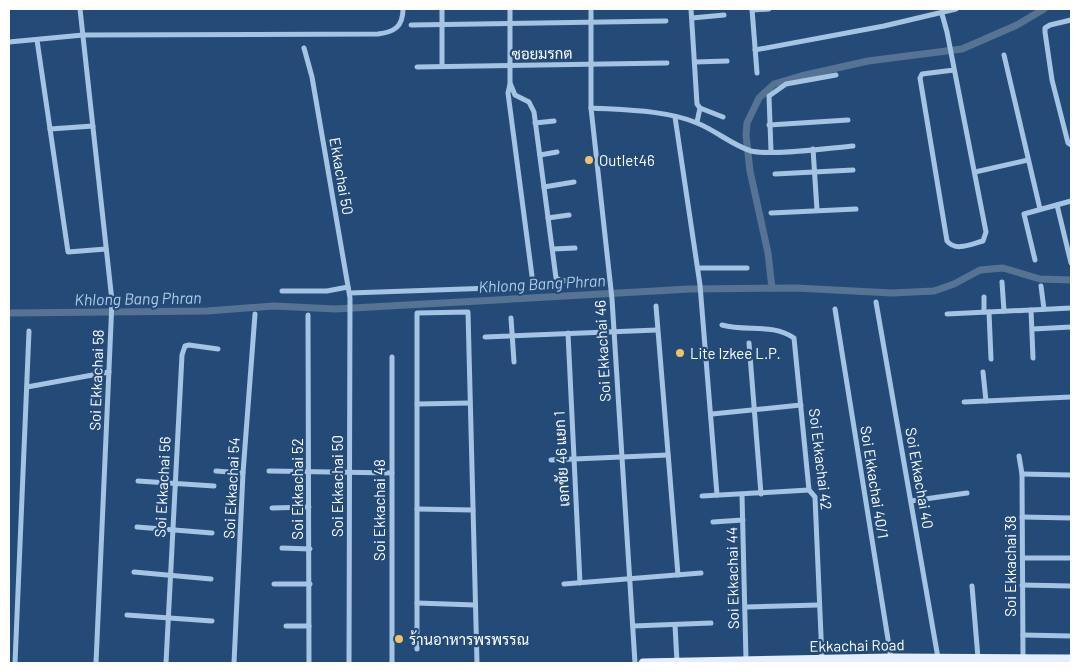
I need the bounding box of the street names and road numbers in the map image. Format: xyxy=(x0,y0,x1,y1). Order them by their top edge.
street label: ซอยมรกต xyxy=(511,43,573,63)
street label: Ekkachai 50 xyxy=(326,136,358,216)
street label: Soi Ekkachai 46 xyxy=(590,300,614,402)
street label: Soi Ekkachai 58 xyxy=(85,329,107,431)
street label: Soi Ekkachai 42 xyxy=(806,407,836,511)
street label: เอกชัย 46 แยก 1 xyxy=(550,411,572,507)
street label: Soi Ekkachai 40/1 xyxy=(857,424,893,540)
street label: Soi Ekkachai 40 xyxy=(902,426,938,530)
street label: Soi Ekkachai 50 xyxy=(328,435,346,537)
street label: Soi Ekkachai 56 xyxy=(150,436,174,538)
street label: Soi Ekkachai 54 xyxy=(219,437,243,539)
street label: Soi Ekkachai 52 xyxy=(288,438,306,540)
street label: Soi Ekkachai 48 xyxy=(370,459,388,561)
street label: Soi Ekkachai 38 xyxy=(1001,515,1019,617)
street label: Soi Ekkachai 44 xyxy=(722,527,742,629)
street label: Ekkachai Road xyxy=(809,635,905,655)

